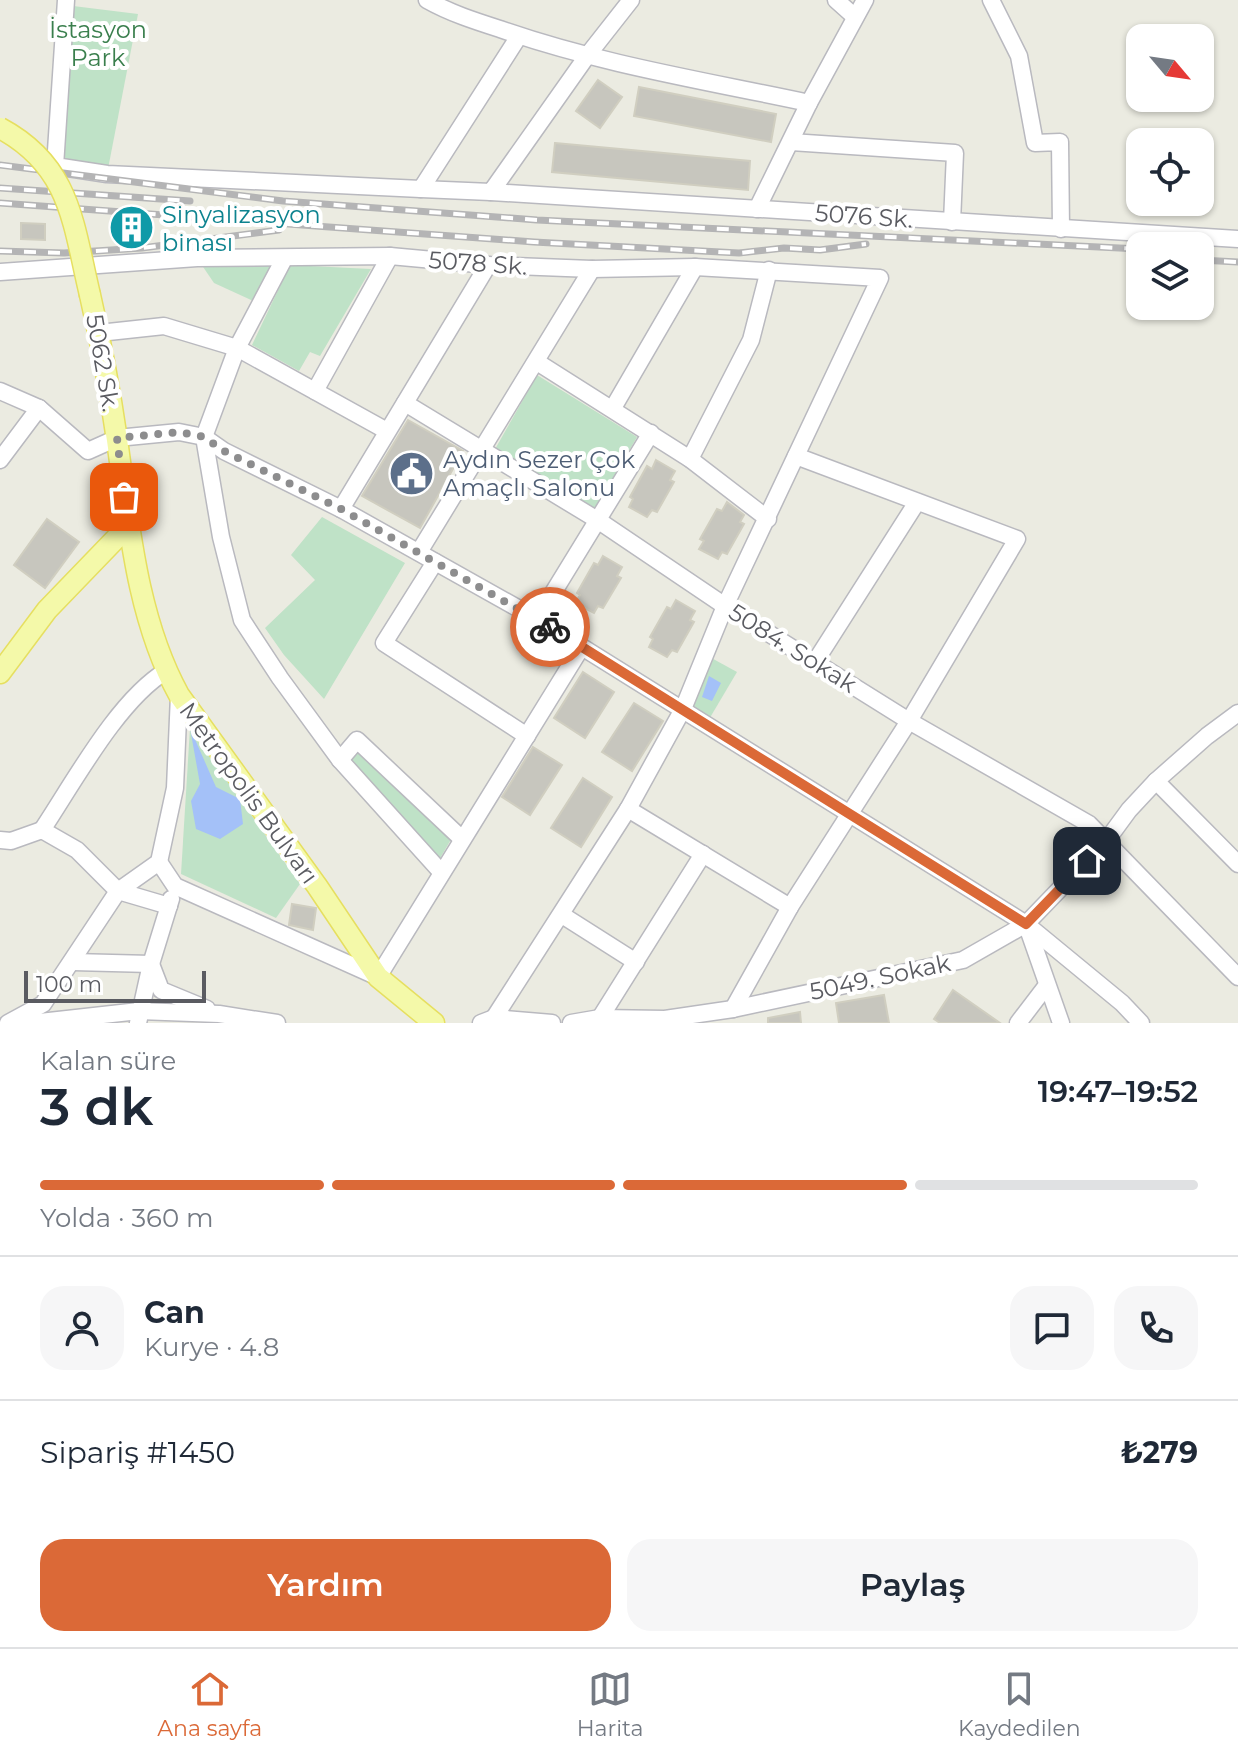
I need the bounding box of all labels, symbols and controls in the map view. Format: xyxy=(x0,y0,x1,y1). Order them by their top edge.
park label: İstasyon Park xyxy=(49,15,147,72)
north arrow xyxy=(1126,24,1214,112)
map controls xyxy=(1126,24,1214,320)
button: locate xyxy=(1126,128,1214,216)
street label: 5076 Sk. xyxy=(814,198,914,234)
place label: Sinyalizasyon binası xyxy=(162,200,321,257)
building icon: Sinyalizasyon binası xyxy=(107,204,155,252)
button: layers xyxy=(1126,232,1214,320)
street label: 5078 Sk. xyxy=(428,245,528,281)
street label: 5062 Sk. xyxy=(80,312,126,414)
place label: Aydın Sezer Çok Amaçlı Salonu xyxy=(443,445,636,502)
public building icon: Aydın Sezer Çok Amaçlı Salonu xyxy=(388,449,436,497)
pin xyxy=(90,463,158,531)
icon: bag xyxy=(102,475,146,519)
courier xyxy=(510,587,590,667)
street label: 5084. Sokak xyxy=(724,597,863,699)
icon: bike xyxy=(528,605,572,649)
street label: Metropolis Bulvarı xyxy=(173,697,325,889)
pin xyxy=(1053,827,1121,895)
icon: home xyxy=(1065,839,1109,883)
street label: 5049. Sokak xyxy=(807,948,954,1006)
scale bar xyxy=(24,967,206,1003)
text: 100 m xyxy=(36,971,102,998)
text: Kalan süre xyxy=(40,1045,176,1077)
text: 19:47–19:52 xyxy=(1038,1073,1198,1110)
text: 3 dk xyxy=(40,1075,153,1138)
text: Yolda · 360 m xyxy=(40,1202,214,1234)
button: person xyxy=(40,1286,124,1370)
button: chat xyxy=(1010,1286,1094,1370)
button: phone xyxy=(1114,1286,1198,1370)
text: Can xyxy=(144,1294,205,1331)
text: Kurye · 4.8 xyxy=(144,1331,279,1363)
text: Sipariş #1450 xyxy=(40,1434,235,1471)
text: ₺279 xyxy=(1121,1434,1198,1471)
button: Yardım xyxy=(40,1539,611,1631)
button: Paylaş xyxy=(627,1539,1198,1631)
tab: Ana sayfa xyxy=(157,1667,262,1742)
tab: Harita xyxy=(577,1667,643,1742)
tab: Kaydedilen xyxy=(958,1667,1081,1742)

